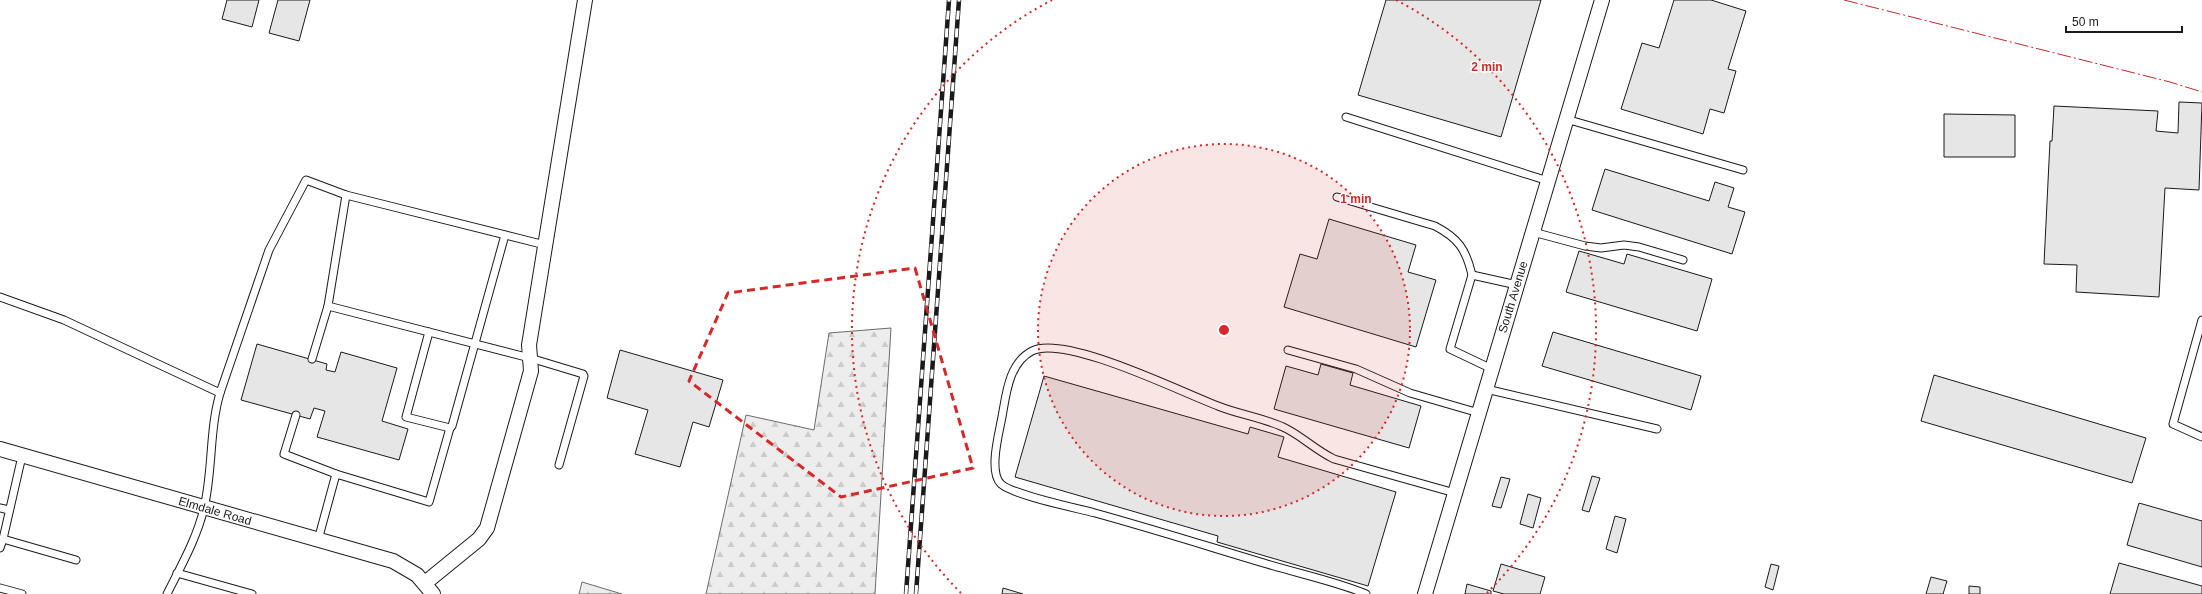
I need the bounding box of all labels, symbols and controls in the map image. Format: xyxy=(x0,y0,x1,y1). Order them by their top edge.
scale bar xyxy=(2066,8,2182,34)
text: 50 m xyxy=(2072,15,2099,29)
text: 2 min xyxy=(1471,60,1503,74)
text: 1 min xyxy=(1340,192,1372,206)
street label: South Avenue xyxy=(1495,259,1531,335)
centre of rings xyxy=(1217,323,1231,337)
street label: Elmdale Road xyxy=(177,494,253,528)

